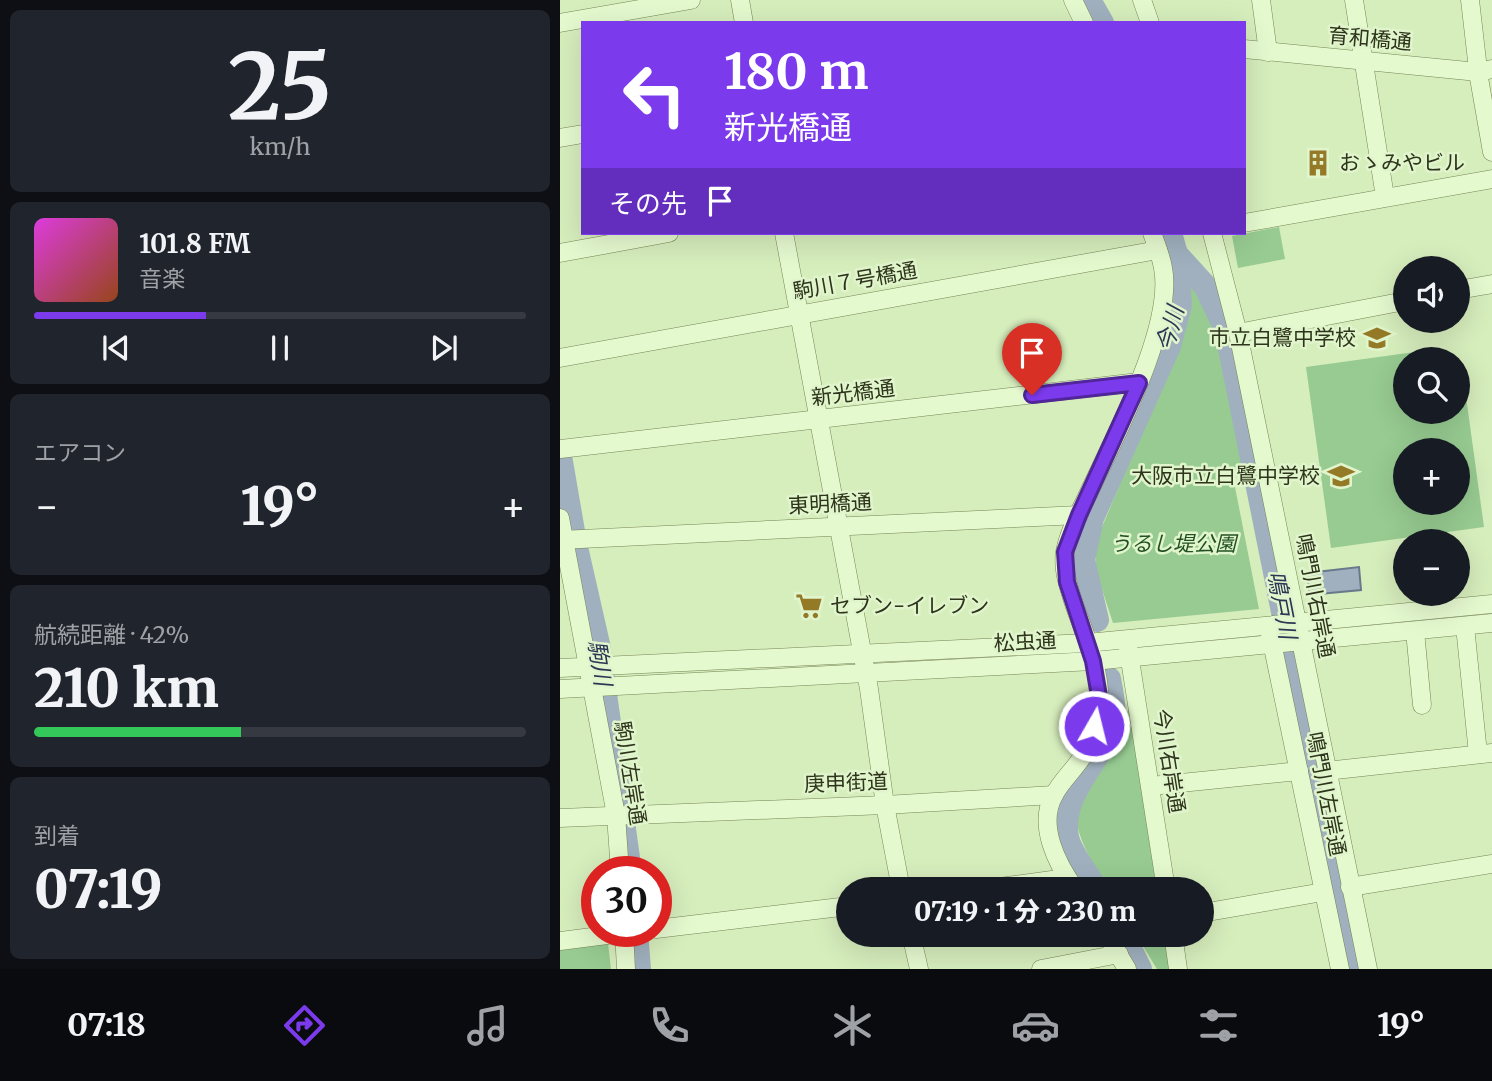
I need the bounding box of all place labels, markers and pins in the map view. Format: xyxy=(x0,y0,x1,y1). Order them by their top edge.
building icon: おゝみやビル xyxy=(1303,148,1333,178)
place label: おゝみやビル xyxy=(1339,149,1465,176)
pin xyxy=(1002,323,1062,395)
school or university icon: 市立白鷺中学校 xyxy=(1362,323,1392,353)
place label: 市立白鷺中学校 xyxy=(1209,324,1356,351)
school or university icon: 大阪市立白鷺中学校 xyxy=(1326,461,1356,491)
place label: 大阪市立白鷺中学校 xyxy=(1131,462,1320,489)
supermarket icon: セブン-イレブン xyxy=(794,591,824,621)
place label: セブン-イレブン xyxy=(830,592,989,619)

